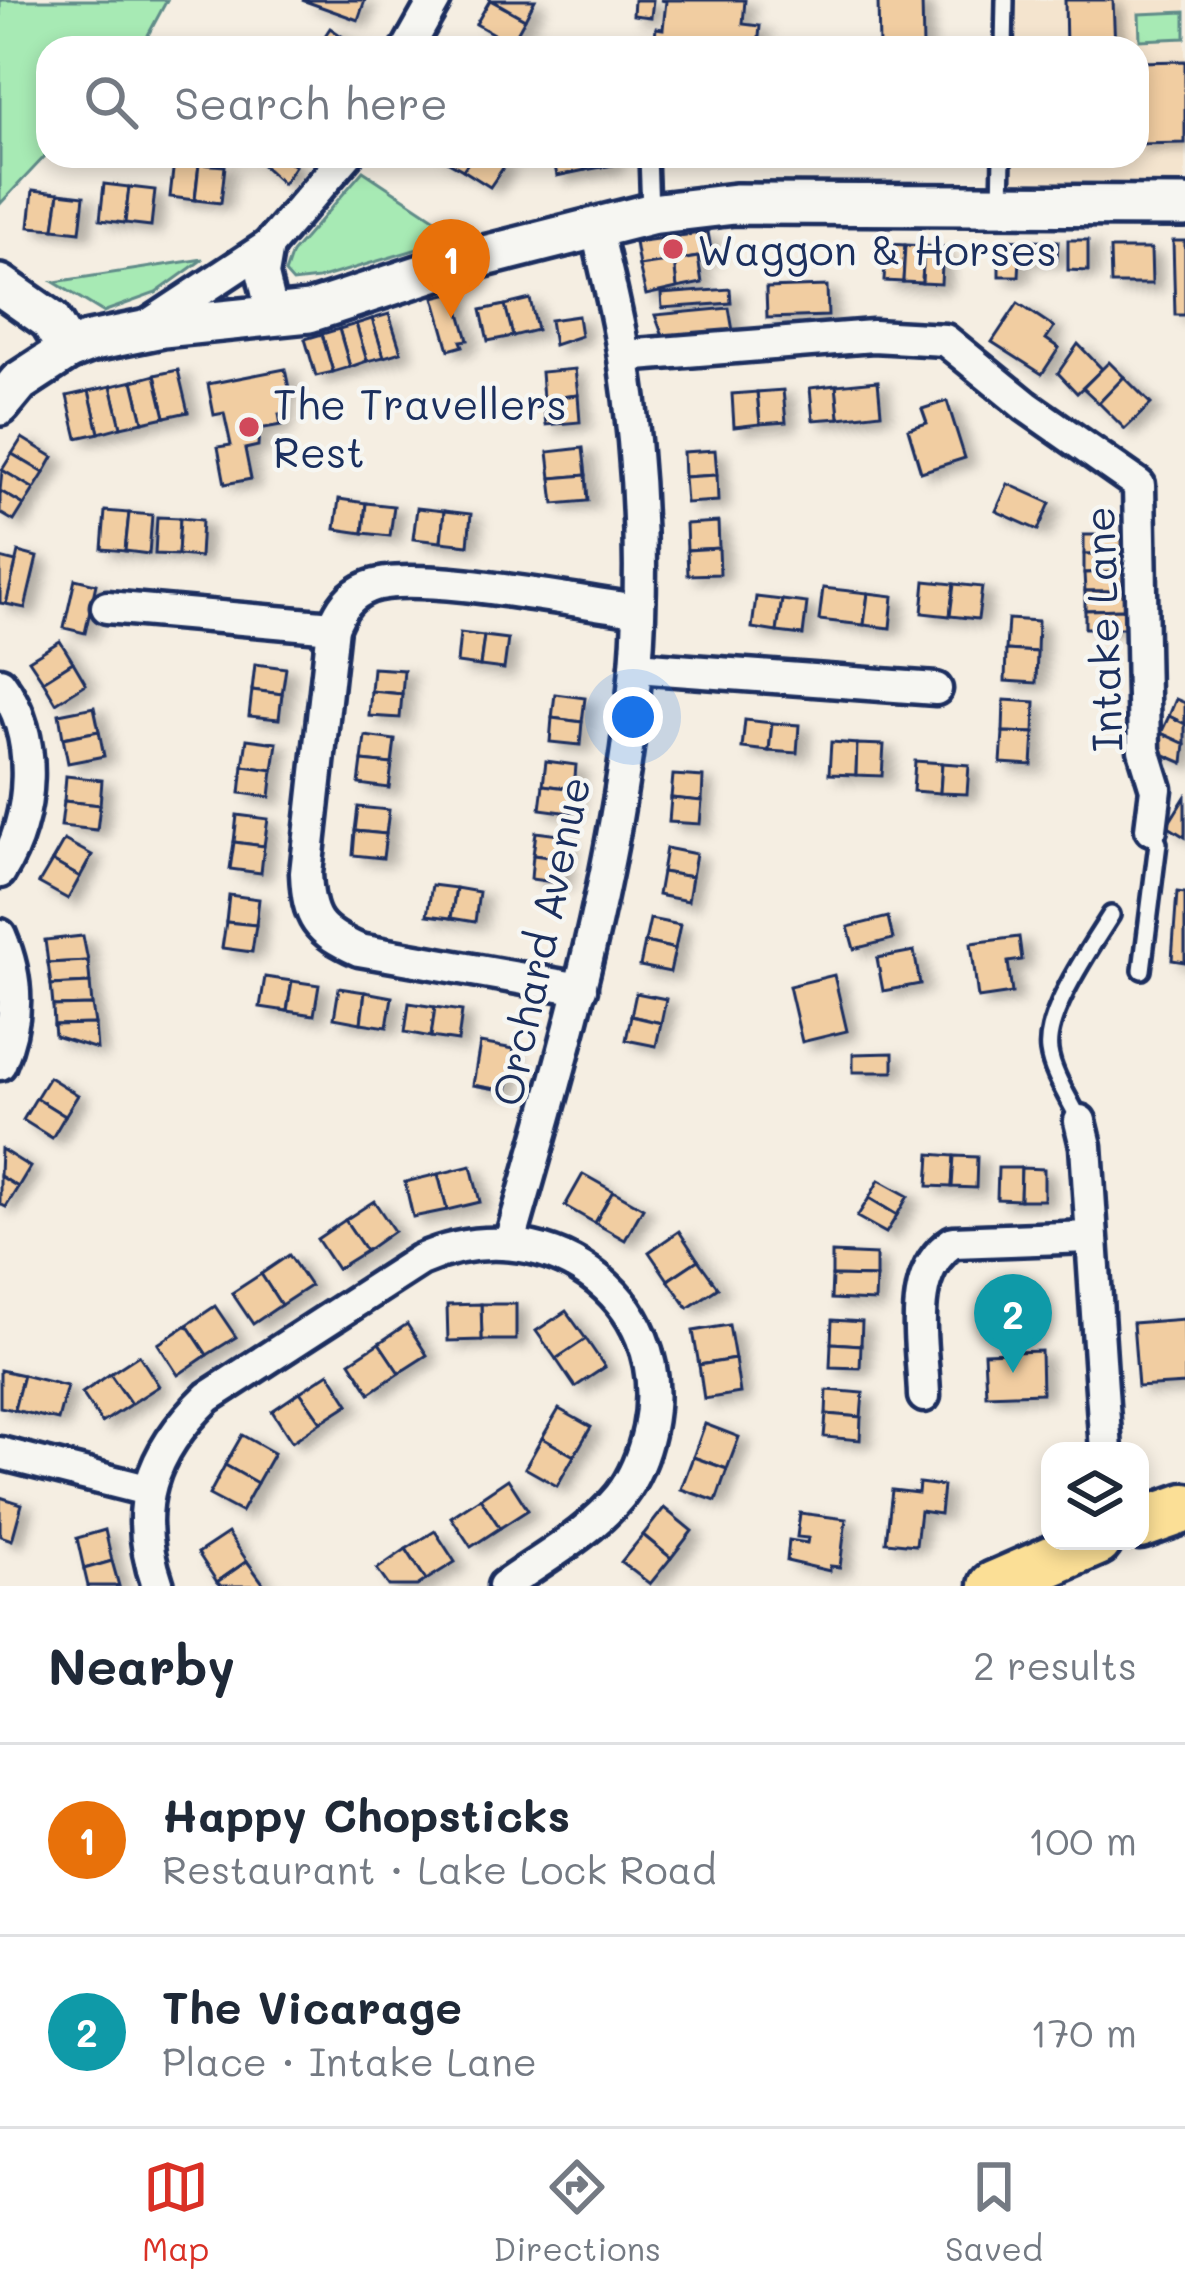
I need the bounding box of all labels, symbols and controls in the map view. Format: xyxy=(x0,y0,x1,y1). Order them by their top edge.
search box xyxy=(36,36,1149,168)
icon: search xyxy=(78,69,144,135)
text: Search here xyxy=(174,73,448,131)
pin: 1 xyxy=(412,219,490,318)
place label: Waggon & Horses xyxy=(697,222,1057,277)
marker: Waggon & Horses xyxy=(660,236,686,262)
place label: The Travellers Rest xyxy=(273,376,567,479)
marker: The Travellers Rest xyxy=(236,414,262,440)
street label: Intake Lane xyxy=(1070,505,1134,753)
your location xyxy=(603,687,663,747)
street label: Orchard Avenue xyxy=(478,771,602,1111)
pin: 2 xyxy=(974,1274,1052,1373)
map controls xyxy=(1041,1442,1149,1550)
button: layers xyxy=(1041,1442,1149,1550)
text: Nearby xyxy=(48,1631,235,1698)
text: 2 results xyxy=(973,1639,1137,1690)
text: Happy Chopsticks xyxy=(162,1785,570,1843)
text: 1 xyxy=(78,1814,96,1865)
text: 100 m xyxy=(1028,1814,1137,1865)
text: Restaurant · Lake Lock Road xyxy=(162,1843,717,1894)
text: The Vicarage xyxy=(162,1977,462,2035)
text: 2 xyxy=(76,2006,98,2057)
text: 170 m xyxy=(1030,2006,1137,2057)
text: Place · Intake Lane xyxy=(162,2035,537,2086)
tab: Map xyxy=(142,2154,209,2269)
tab: Directions xyxy=(493,2154,661,2269)
tab: Saved xyxy=(945,2154,1043,2269)

